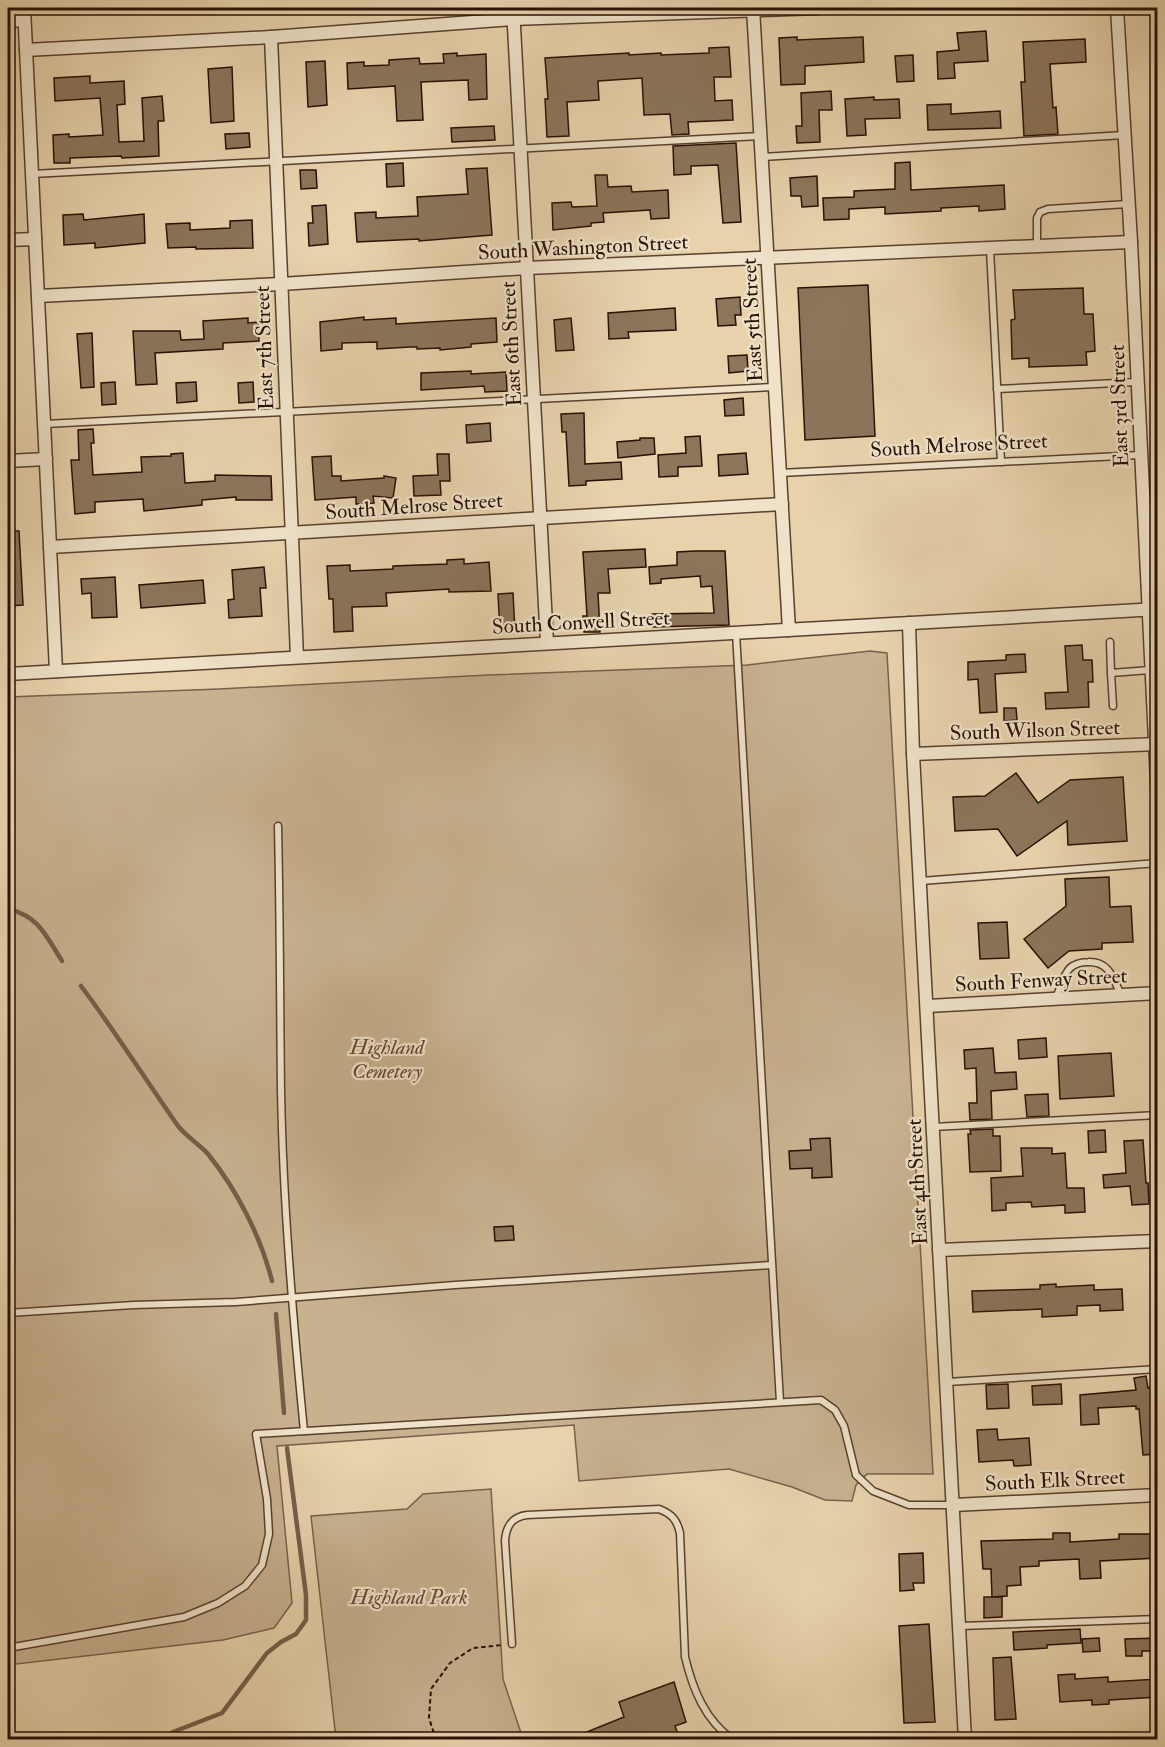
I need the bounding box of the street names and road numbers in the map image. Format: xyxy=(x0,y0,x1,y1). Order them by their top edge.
street label: South Washington Street xyxy=(477,228,689,266)
street label: East 5th Street xyxy=(736,257,769,383)
street label: East 6th Street xyxy=(495,280,528,407)
street label: East 7th Street xyxy=(249,285,280,411)
street label: East 3rd Street xyxy=(1104,344,1135,468)
street label: South Melrose Street xyxy=(870,427,1049,464)
street label: South Melrose Street xyxy=(324,487,504,526)
street label: South Conwell Street xyxy=(491,604,671,641)
street label: South Wilson Street xyxy=(949,714,1121,747)
street label: South Fenway Street xyxy=(954,962,1128,998)
street label: East 4th Street xyxy=(901,1118,934,1246)
street label: South Elk Street xyxy=(984,1463,1126,1498)

